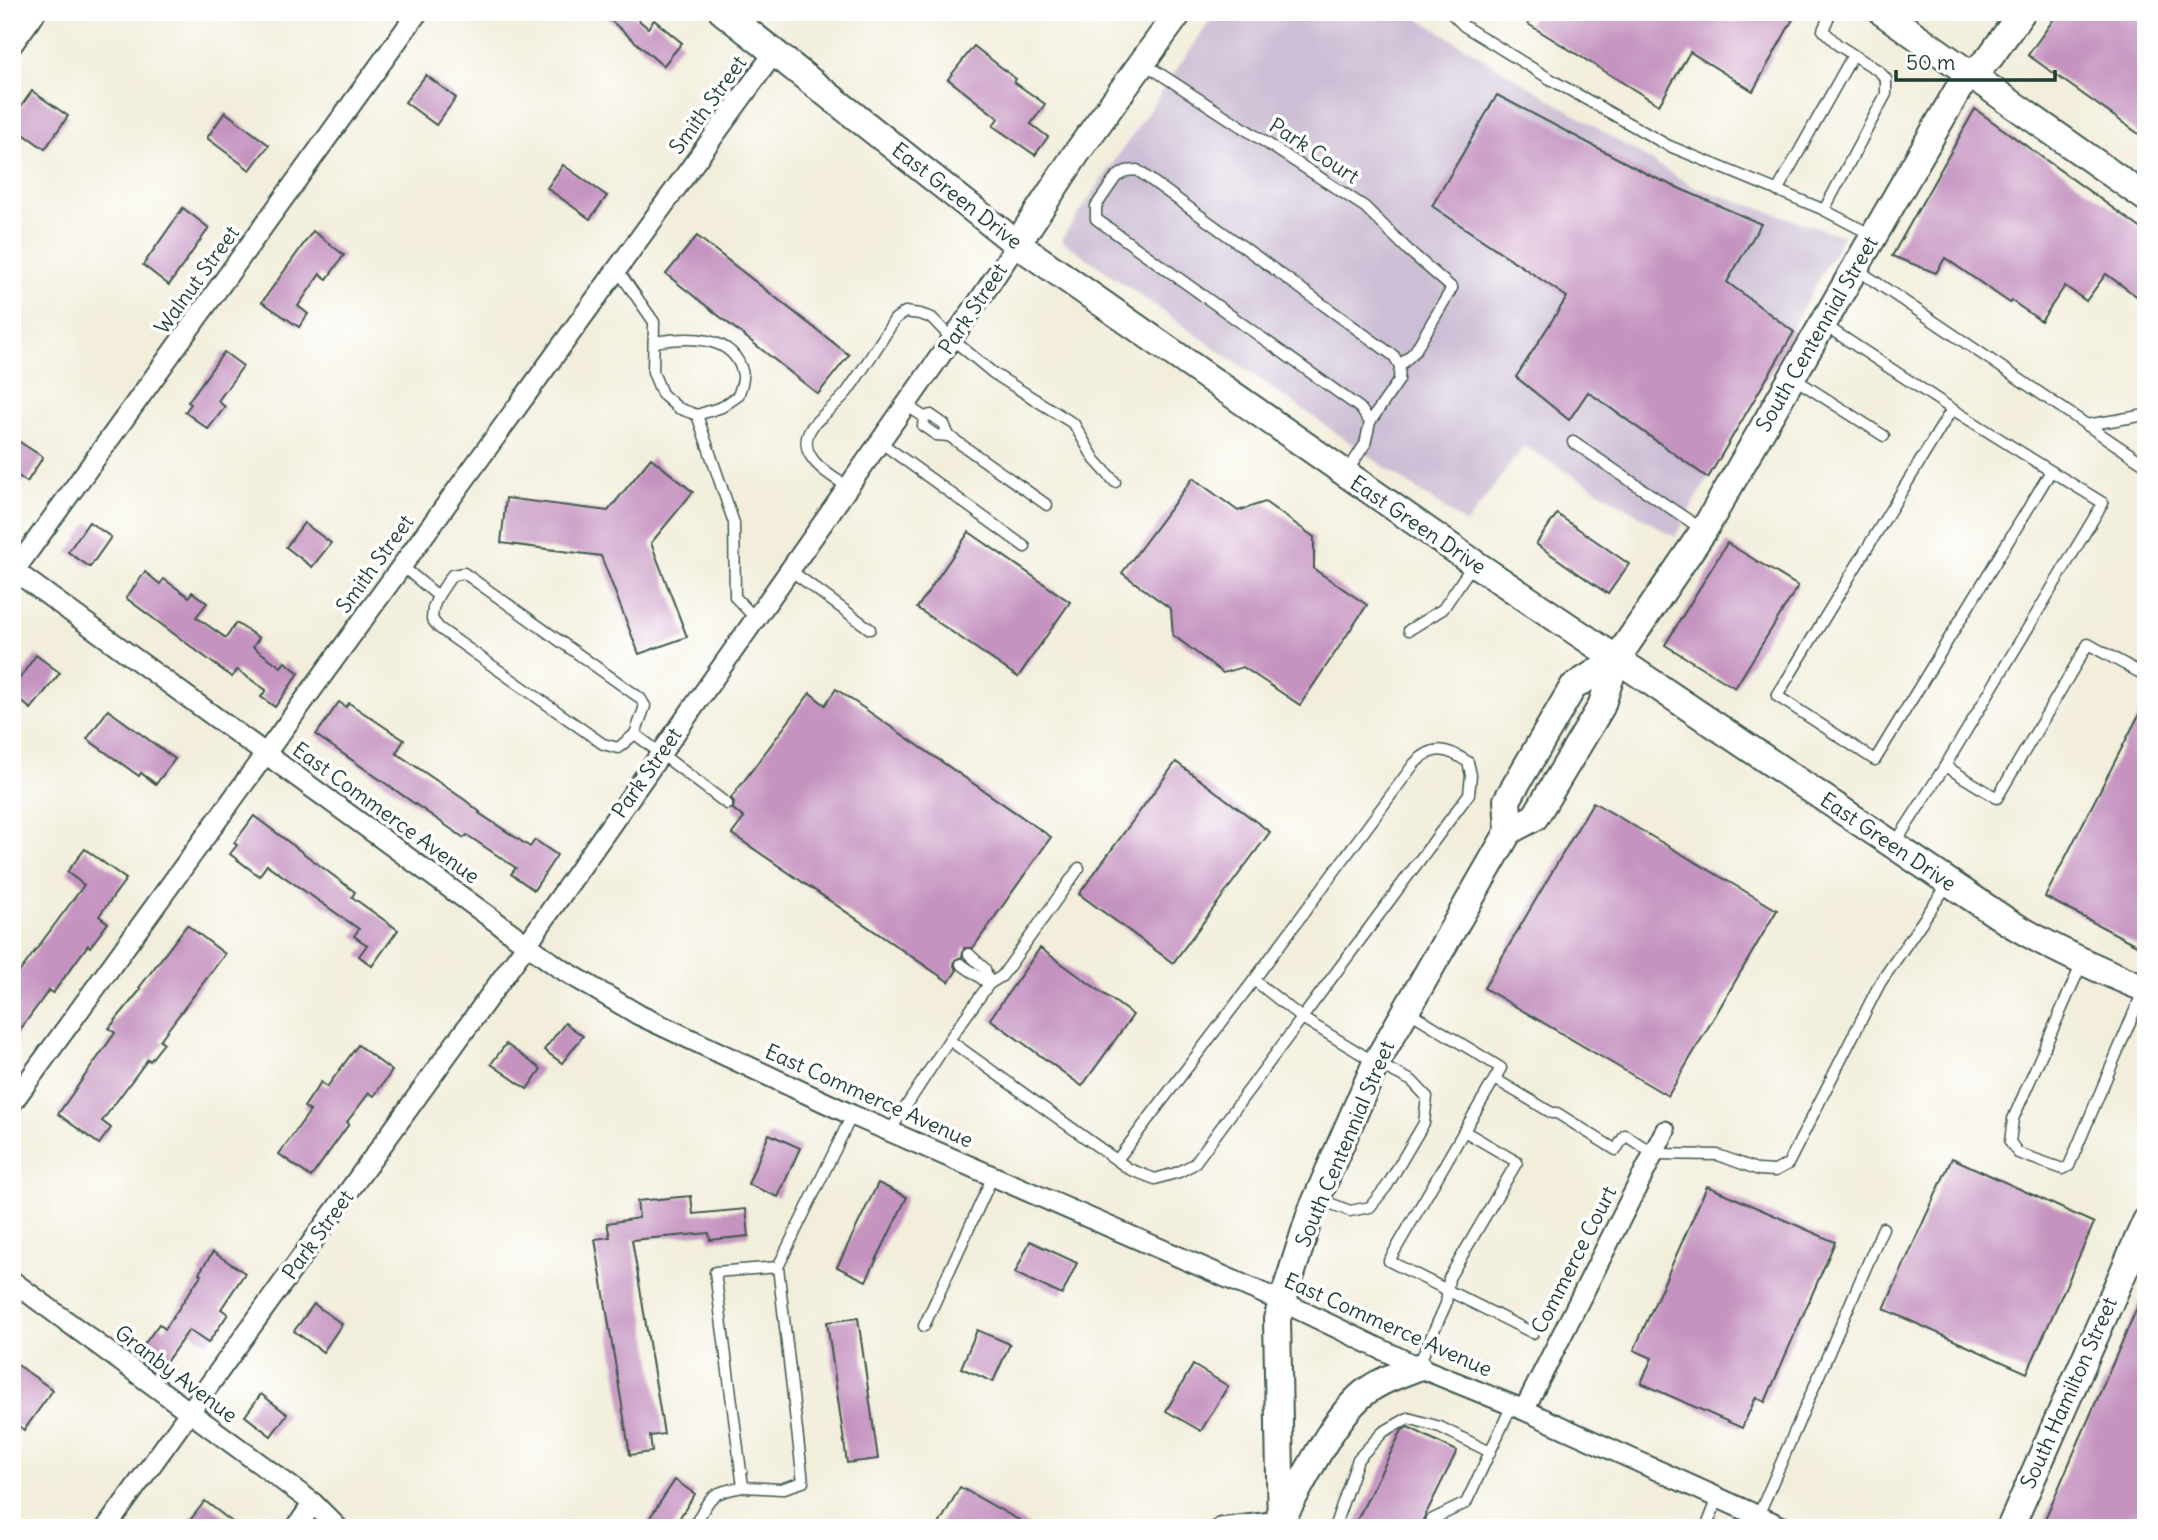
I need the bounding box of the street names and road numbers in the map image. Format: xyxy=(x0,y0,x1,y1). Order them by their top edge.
street label: Smith Street xyxy=(663,50,752,159)
street label: Park Court xyxy=(1264,112,1364,190)
street label: East Green Drive xyxy=(887,136,1028,255)
street label: Walnut Street xyxy=(148,220,245,339)
street label: South Centennial Street xyxy=(1750,231,1884,436)
street label: Park Street xyxy=(932,258,1013,360)
street label: East Green Drive xyxy=(1345,469,1491,580)
street label: Smith Street xyxy=(330,509,419,618)
street label: Park Street xyxy=(606,722,688,823)
street label: East Commerce Avenue xyxy=(287,736,485,890)
street label: East Green Drive xyxy=(1815,786,1961,897)
street label: South Centennial Street xyxy=(1289,1037,1400,1251)
street label: East Commerce Avenue xyxy=(761,1038,977,1154)
street label: Commerce Court xyxy=(1525,1182,1622,1338)
street label: Park Street xyxy=(276,1185,359,1285)
street label: East Commerce Avenue xyxy=(1280,1267,1496,1383)
street label: South Hamilton Street xyxy=(2014,1293,2123,1493)
street label: Granby Avenue xyxy=(110,1319,243,1428)

